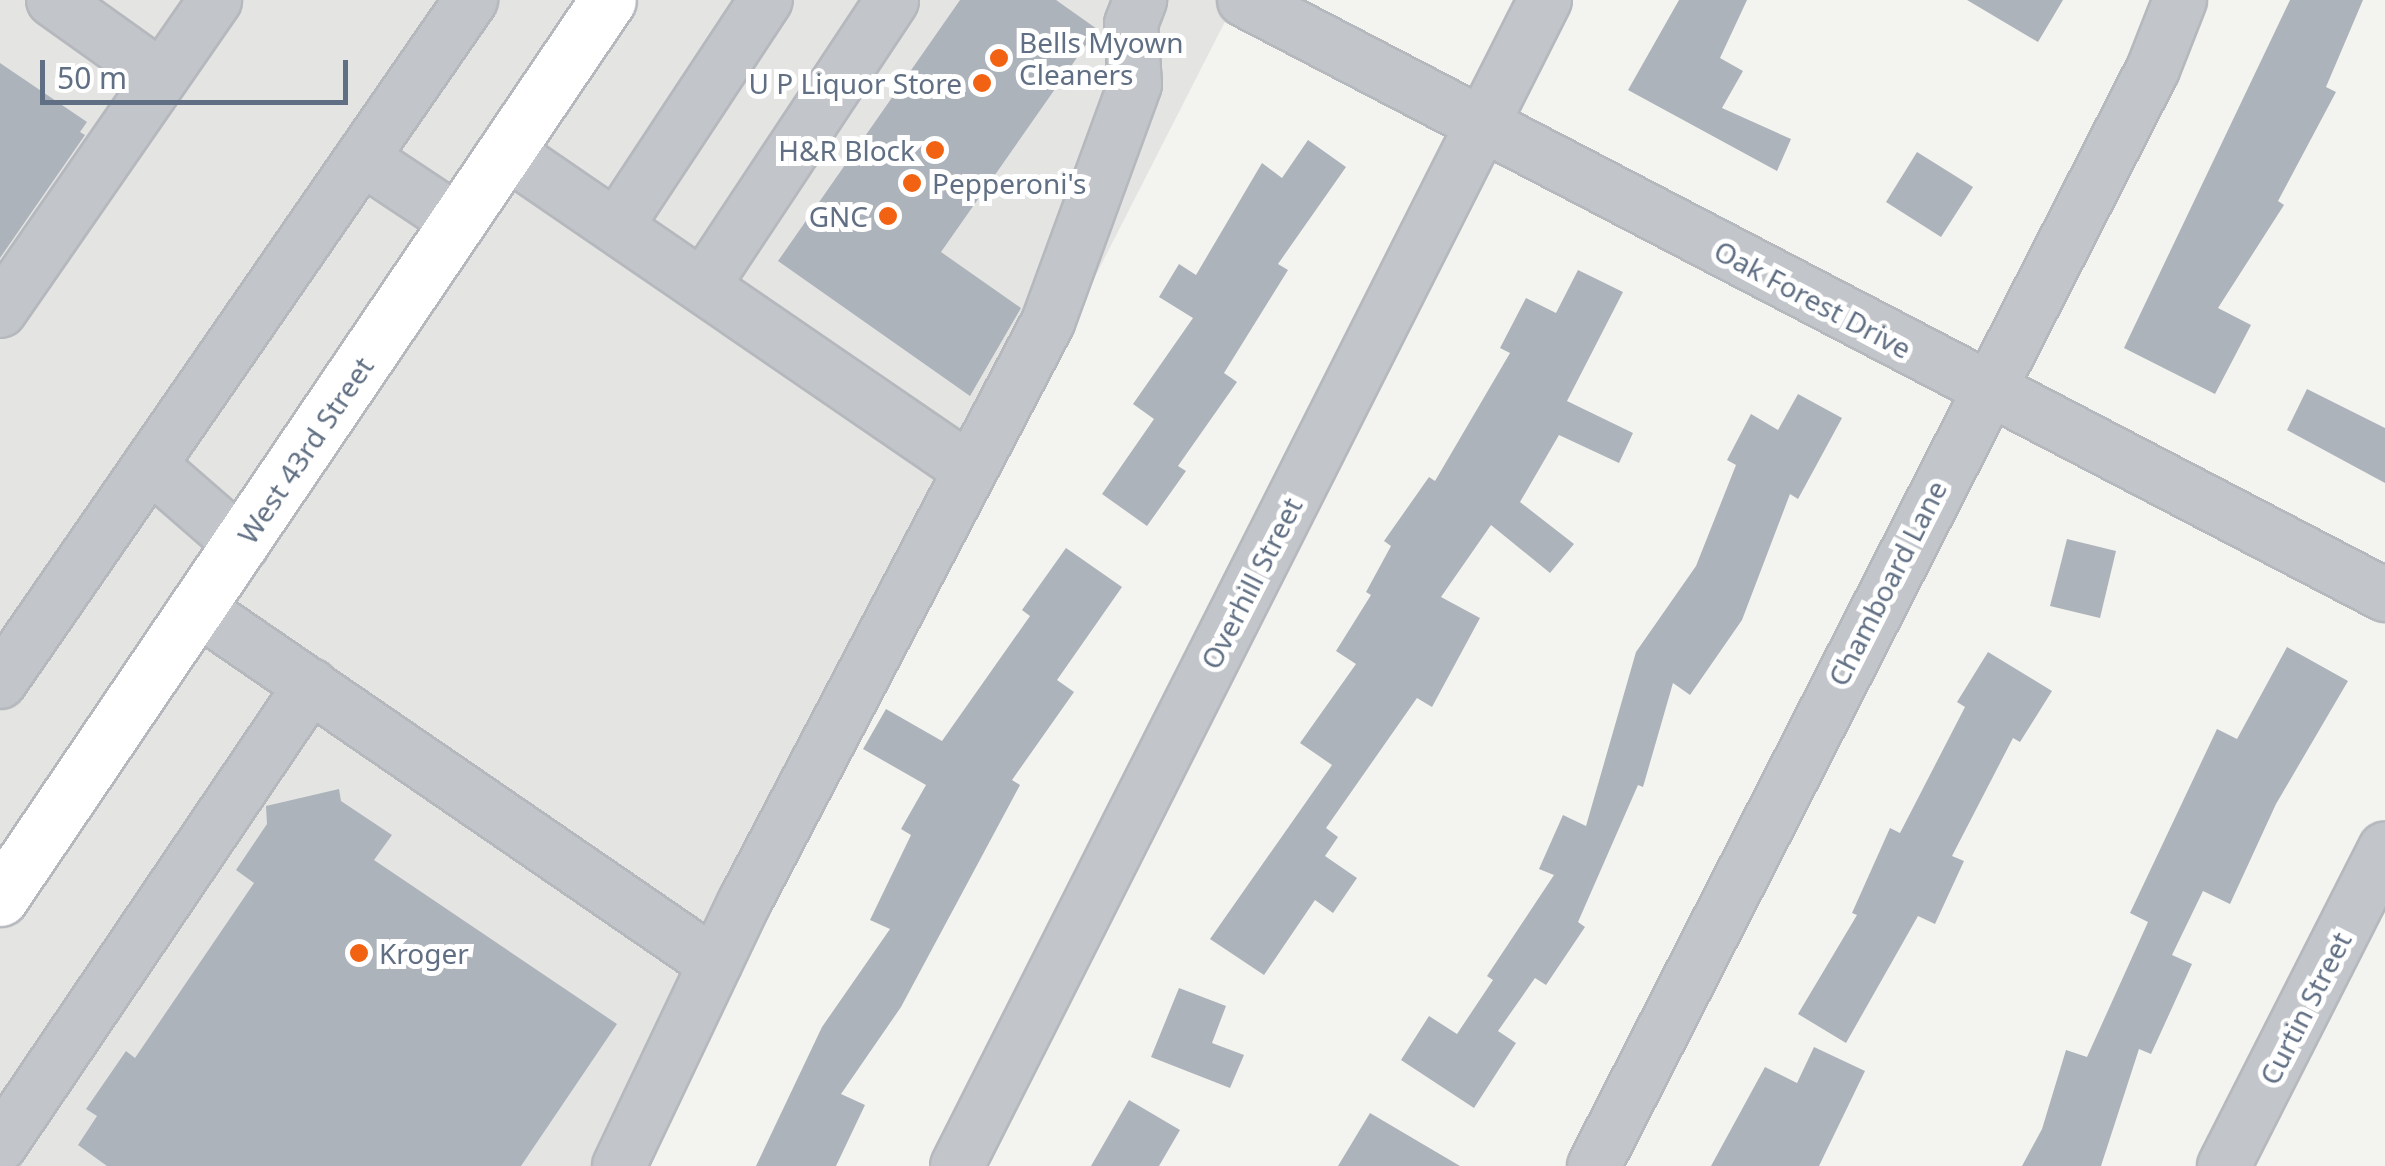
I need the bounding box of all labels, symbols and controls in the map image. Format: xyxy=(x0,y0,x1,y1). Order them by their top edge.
place label: Bells Myown Cleaners xyxy=(1019,25,1183,91)
scale bar xyxy=(45,40,352,102)
marker: Bells Myown Cleaners xyxy=(988,47,1010,69)
text: 50 m xyxy=(57,57,127,98)
place label: U P Liquor Store xyxy=(749,66,962,100)
marker: U P Liquor Store xyxy=(971,72,993,94)
place label: H&R Block xyxy=(778,133,915,167)
marker: H&R Block xyxy=(924,139,946,161)
place label: Pepperoni's xyxy=(932,166,1086,200)
marker: Pepperoni's xyxy=(901,172,923,194)
place label: GNC xyxy=(809,199,868,233)
marker: GNC xyxy=(877,205,899,227)
street label: Oak Forest Drive xyxy=(1709,233,1917,365)
street label: West 43rd Street xyxy=(230,350,380,550)
street label: Chamboard Lane xyxy=(1821,475,1953,691)
street label: Overhill Street xyxy=(1193,492,1309,674)
street label: Curtin Street xyxy=(2252,926,2358,1090)
place label: Kroger xyxy=(379,936,469,970)
marker: Kroger xyxy=(348,942,370,964)

